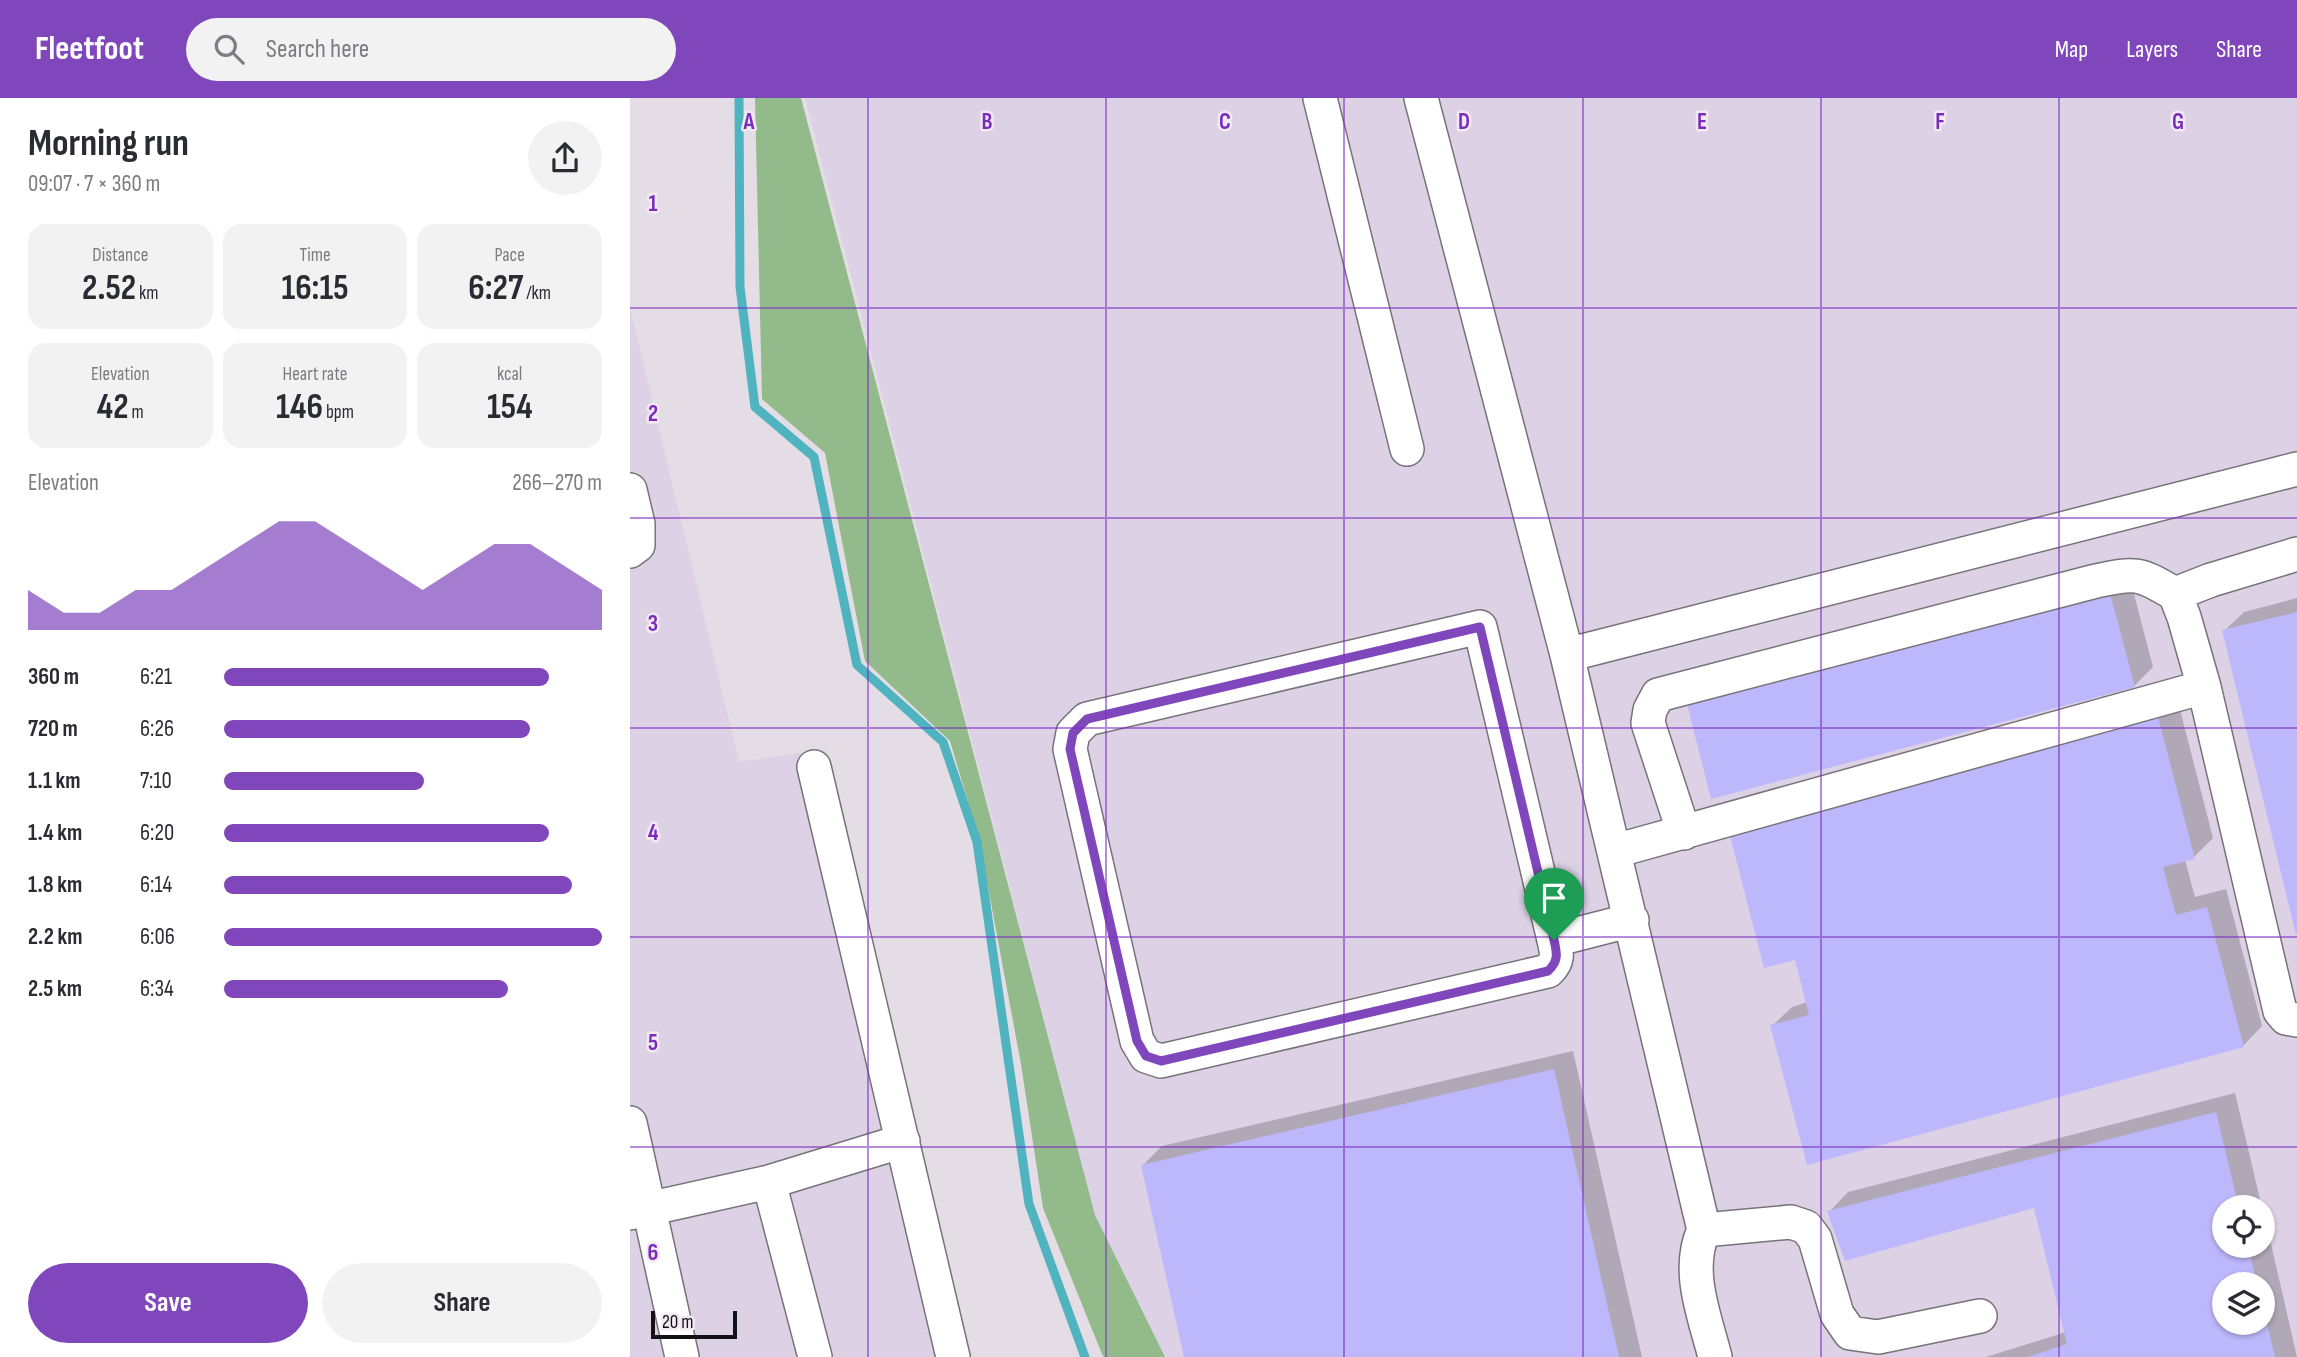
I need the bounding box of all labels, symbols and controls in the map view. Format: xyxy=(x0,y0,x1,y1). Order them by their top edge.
search box xyxy=(186,18,676,81)
text: Fleetfoot xyxy=(35,29,144,69)
icon: search xyxy=(210,30,248,68)
text: Search here xyxy=(266,34,369,65)
text: Map xyxy=(2055,35,2088,64)
text: Layers xyxy=(2126,35,2178,64)
text: Share xyxy=(2216,35,2262,64)
text: A xyxy=(743,108,756,136)
text: B xyxy=(982,108,993,136)
text: C xyxy=(1219,108,1231,136)
text: D xyxy=(1458,108,1470,136)
text: E xyxy=(1697,108,1707,136)
text: F xyxy=(1935,108,1945,136)
text: G xyxy=(2172,108,2184,136)
text: Morning run xyxy=(28,121,189,166)
button: share xyxy=(528,121,602,195)
text: 09:07 · 7 × 360 m xyxy=(28,170,160,198)
text: 1 xyxy=(648,190,658,218)
text: Distance xyxy=(92,244,148,267)
text: Time xyxy=(299,244,331,267)
text: Pace xyxy=(495,244,525,267)
text: 2.52 xyxy=(82,267,136,310)
text: 16:15 xyxy=(281,267,349,310)
text: 6:27 xyxy=(468,267,523,310)
text: km xyxy=(136,282,159,305)
text: /km xyxy=(523,282,551,305)
text: Elevation xyxy=(91,363,150,386)
text: Heart rate xyxy=(283,363,347,386)
text: kcal xyxy=(497,363,522,386)
text: 42 xyxy=(97,386,129,429)
text: 146 xyxy=(276,386,323,429)
text: 154 xyxy=(487,386,532,429)
text: 2 xyxy=(648,400,658,428)
text: m xyxy=(129,401,144,424)
text: bpm xyxy=(323,401,354,424)
text: Elevation xyxy=(28,469,99,497)
text: 266–270 m xyxy=(512,469,602,497)
text: 3 xyxy=(648,610,658,638)
text: 360 m xyxy=(28,663,79,691)
text: 6:21 xyxy=(140,663,172,691)
text: 720 m xyxy=(28,715,78,743)
text: 6:26 xyxy=(140,715,174,743)
text: 1.1 km xyxy=(28,767,81,795)
text: 7:10 xyxy=(140,767,172,795)
text: 1.4 km xyxy=(28,819,82,847)
text: 6:20 xyxy=(140,819,174,847)
text: 4 xyxy=(648,819,659,847)
pin xyxy=(1524,868,1584,940)
text: 1.8 km xyxy=(28,871,82,899)
text: 6:14 xyxy=(140,871,172,899)
icon: arrive xyxy=(1535,879,1573,917)
text: 2.2 km xyxy=(28,923,82,951)
text: 6:06 xyxy=(140,923,175,951)
text: 2.5 km xyxy=(28,975,82,1003)
text: 6:34 xyxy=(140,975,174,1003)
text: 5 xyxy=(648,1029,658,1057)
map controls xyxy=(2212,1195,2275,1335)
button: locate xyxy=(2212,1195,2275,1258)
text: 6 xyxy=(648,1239,658,1267)
button: Save xyxy=(28,1263,308,1343)
button: Share xyxy=(322,1263,602,1343)
button: layers xyxy=(2212,1272,2275,1335)
scale bar xyxy=(651,1308,737,1340)
text: 20 m xyxy=(662,1311,694,1334)

